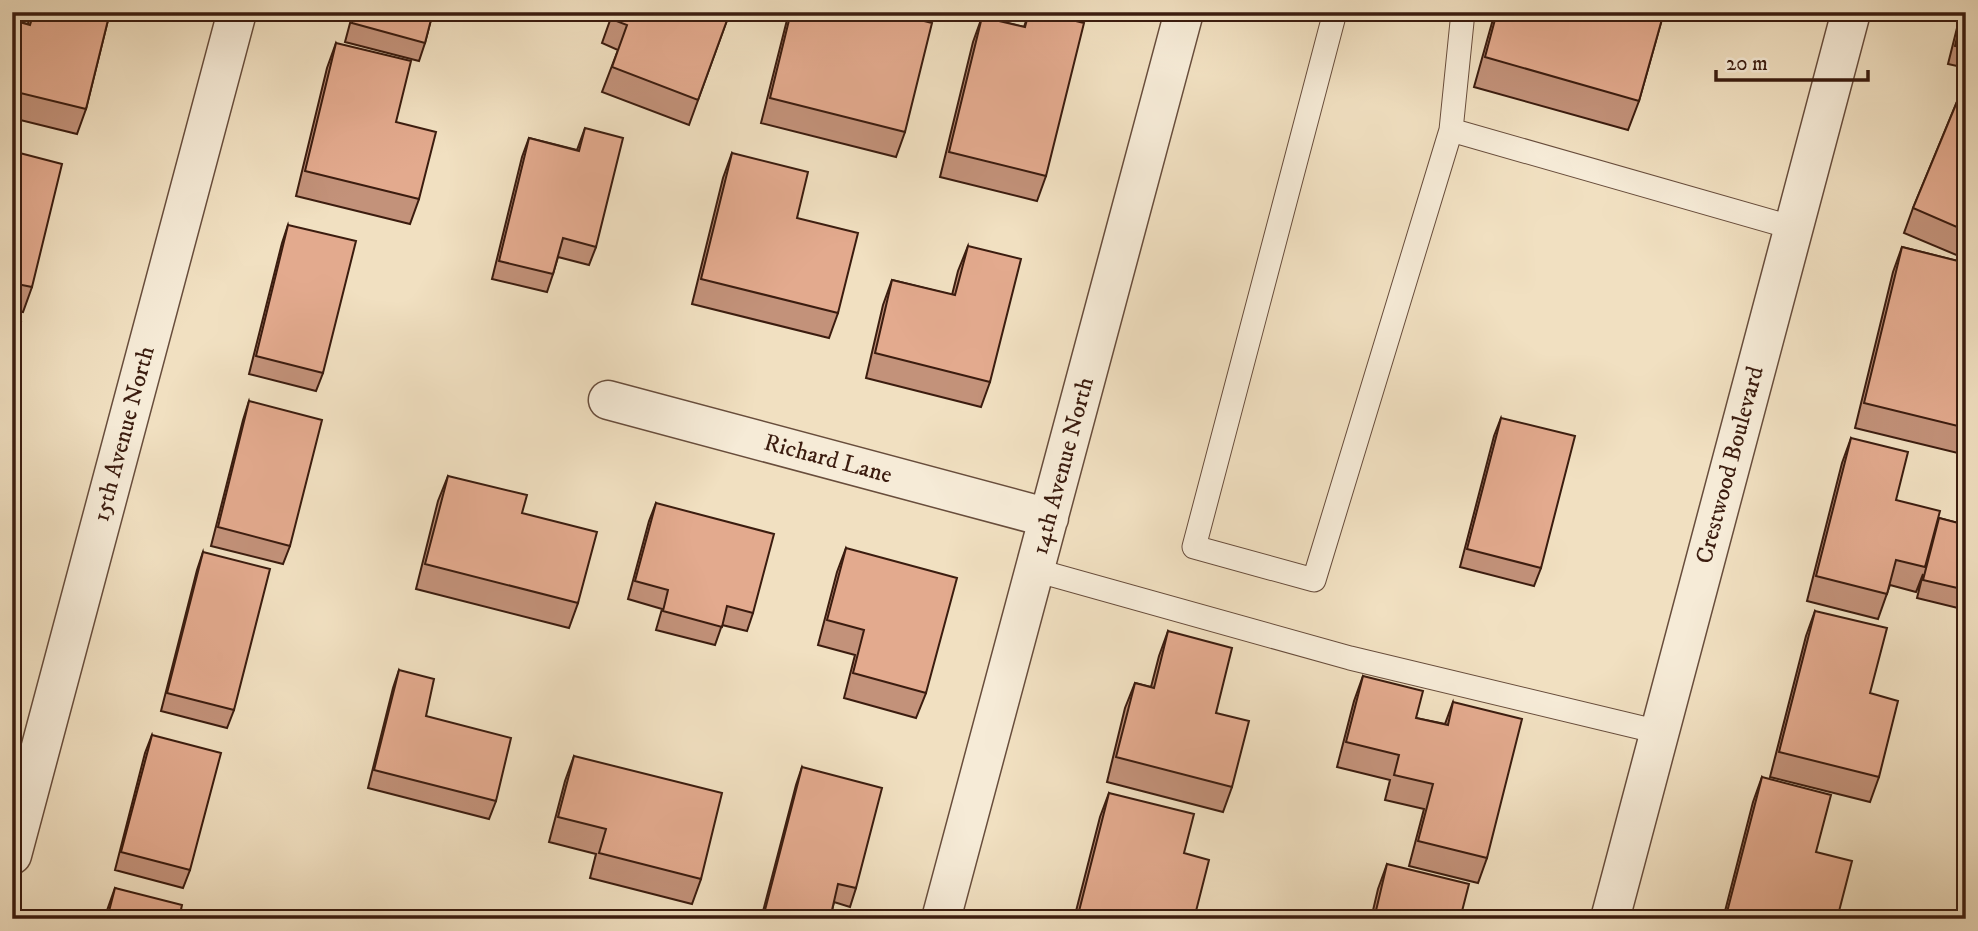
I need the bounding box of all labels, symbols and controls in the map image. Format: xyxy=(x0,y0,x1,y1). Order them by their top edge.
scale bar xyxy=(1716,38,1868,82)
text: 20 m xyxy=(1726,51,1768,77)
street label: 15th Avenue North xyxy=(86,343,162,525)
street label: Crestwood Boulevard xyxy=(1689,363,1771,567)
street label: 14th Avenue North xyxy=(1025,374,1101,558)
street label: Richard Lane xyxy=(761,428,895,490)

